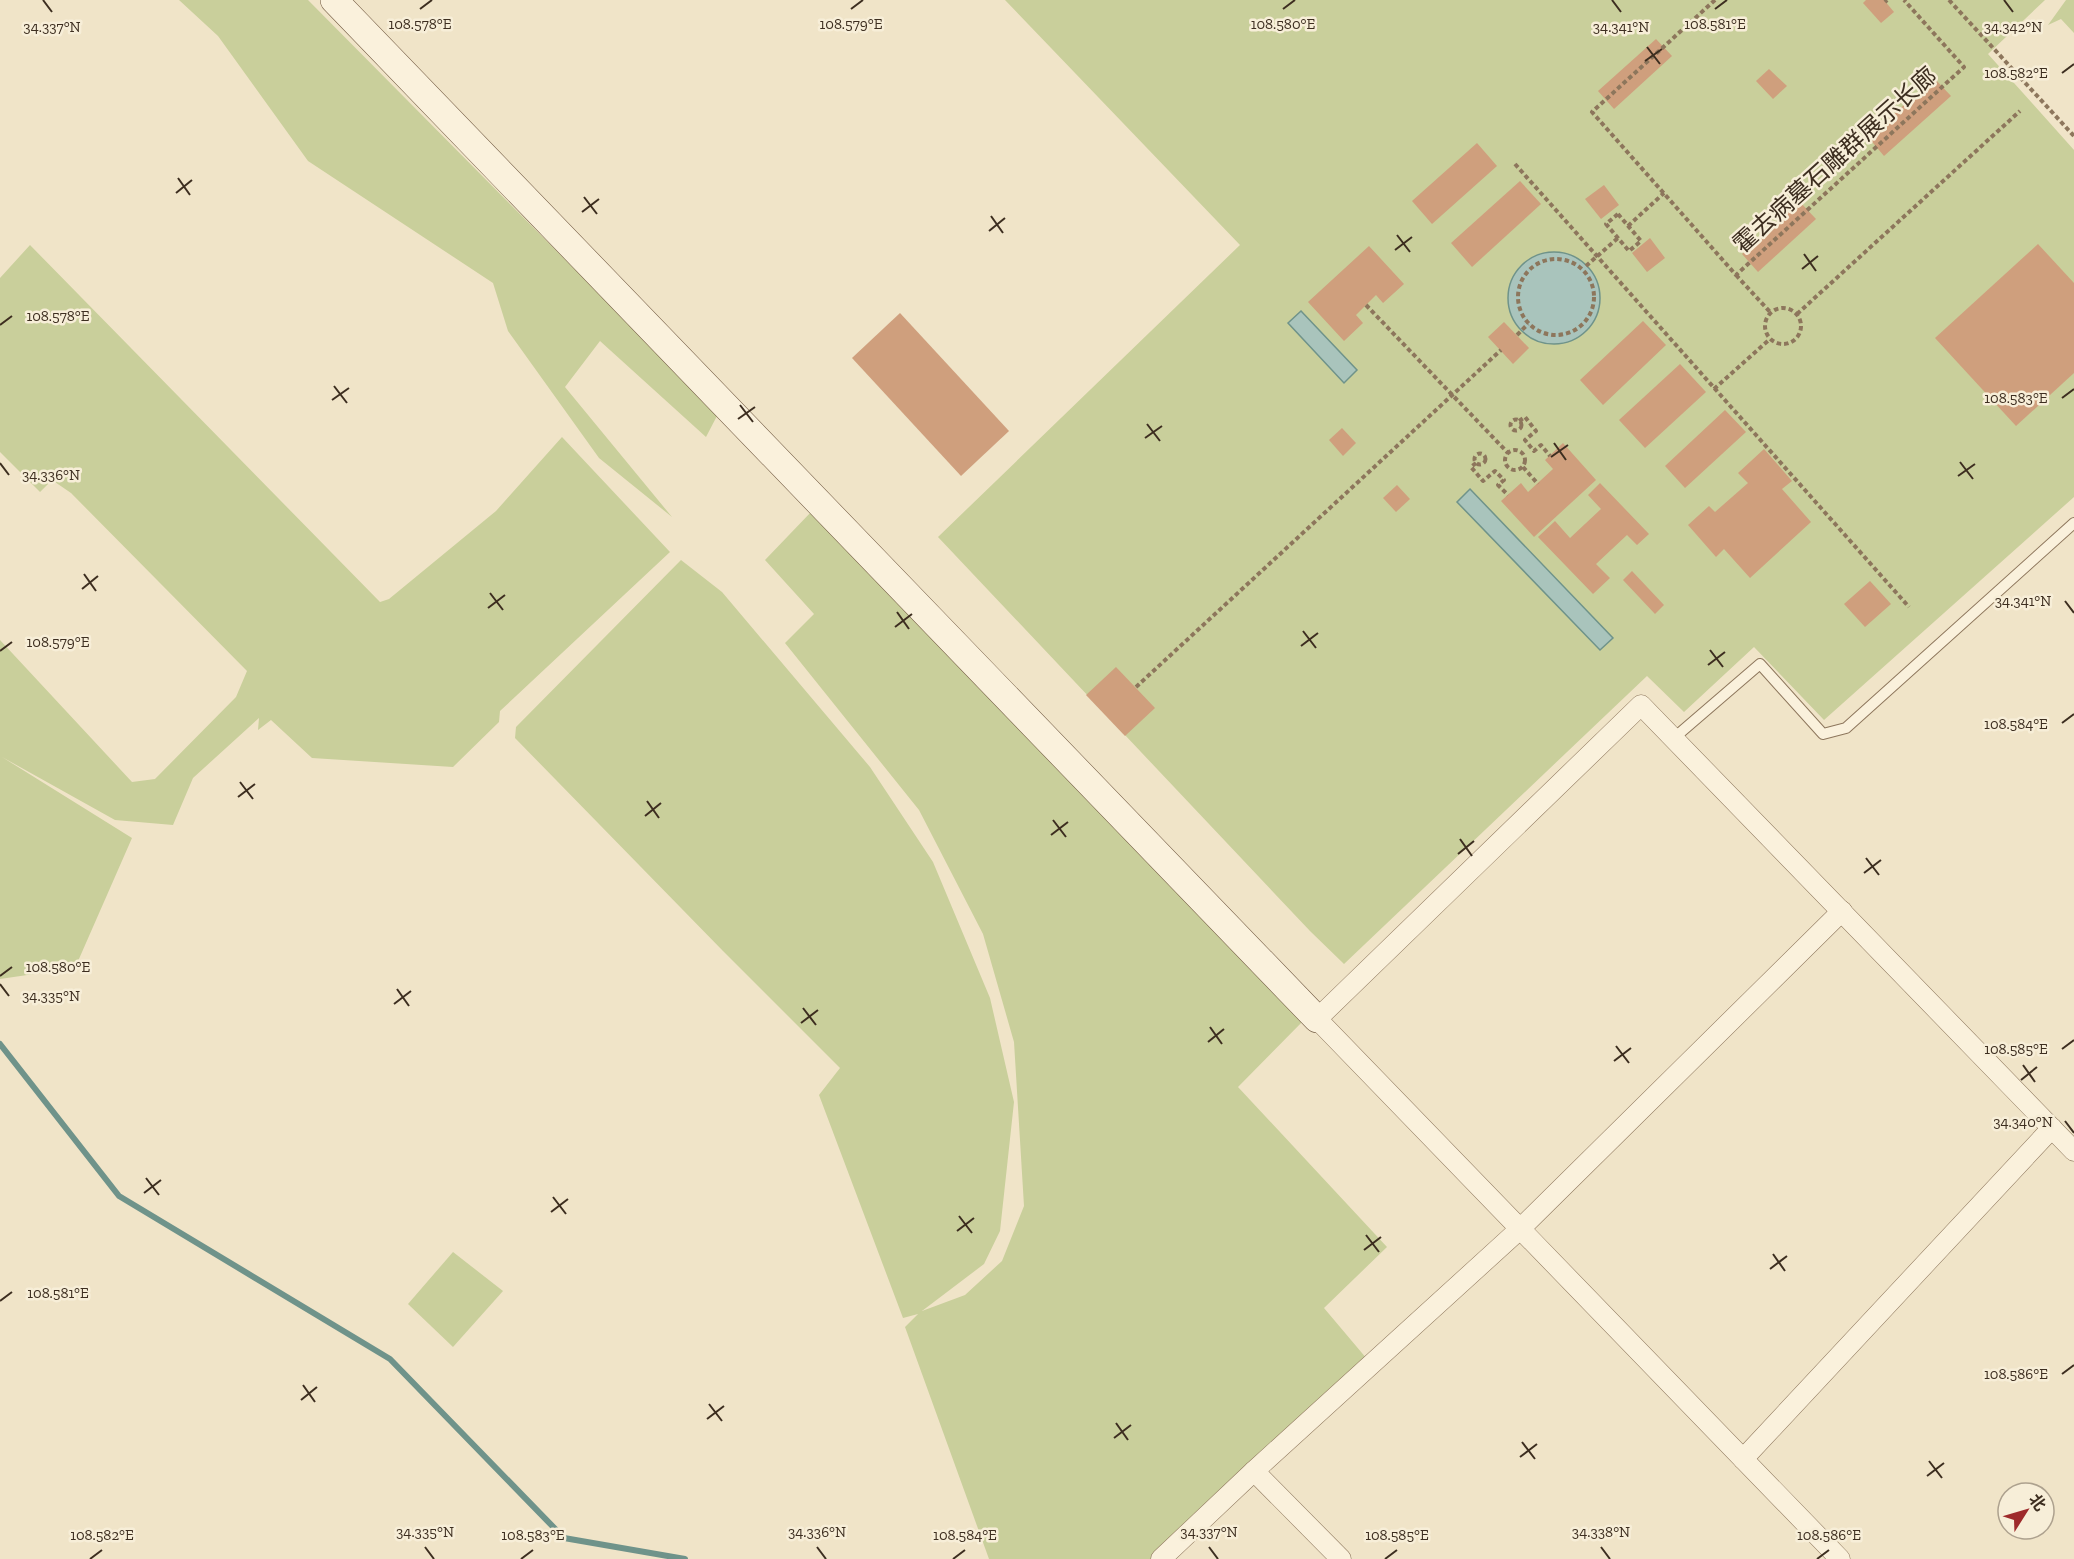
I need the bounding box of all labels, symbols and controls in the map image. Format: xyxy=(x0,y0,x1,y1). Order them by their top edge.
text: 108.578°E xyxy=(388,15,452,33)
text: 108.579°E xyxy=(820,15,883,33)
text: 108.580°E xyxy=(1251,15,1316,33)
text: 108.581°E xyxy=(1684,15,1746,33)
text: 34.337°N xyxy=(23,18,81,36)
text: 34.341°N xyxy=(1593,18,1649,36)
text: 34.342°N xyxy=(1984,18,2042,36)
street label: 霍去病墓石雕群展示长廊 xyxy=(1727,61,1942,259)
text: 108.582°E xyxy=(1984,64,2048,82)
text: 108.578°E xyxy=(26,307,90,325)
text: 108.583°E xyxy=(1984,389,2048,407)
text: 34.336°N xyxy=(22,466,80,484)
text: 34.341°N xyxy=(1995,592,2051,610)
text: 108.579°E xyxy=(27,633,90,651)
text: 108.584°E xyxy=(1984,715,2048,733)
text: 108.580°E xyxy=(26,958,91,976)
text: 34.335°N xyxy=(22,987,80,1005)
text: 108.585°E xyxy=(1984,1040,2048,1058)
text: 34.340°N xyxy=(1993,1113,2053,1131)
text: 108.581°E xyxy=(27,1284,89,1302)
text: 108.586°E xyxy=(1984,1365,2048,1383)
north arrow xyxy=(1996,1481,2056,1541)
text: 北 xyxy=(2025,1490,2050,1514)
text: 34.335°N xyxy=(396,1523,454,1541)
text: 34.336°N xyxy=(788,1523,846,1541)
text: 34.337°N xyxy=(1180,1523,1238,1541)
text: 34.338°N xyxy=(1572,1523,1630,1541)
text: 108.582°E xyxy=(70,1526,134,1544)
text: 108.583°E xyxy=(501,1526,565,1544)
text: 108.584°E xyxy=(933,1526,997,1544)
text: 108.585°E xyxy=(1365,1526,1429,1544)
text: 108.586°E xyxy=(1797,1526,1861,1544)

